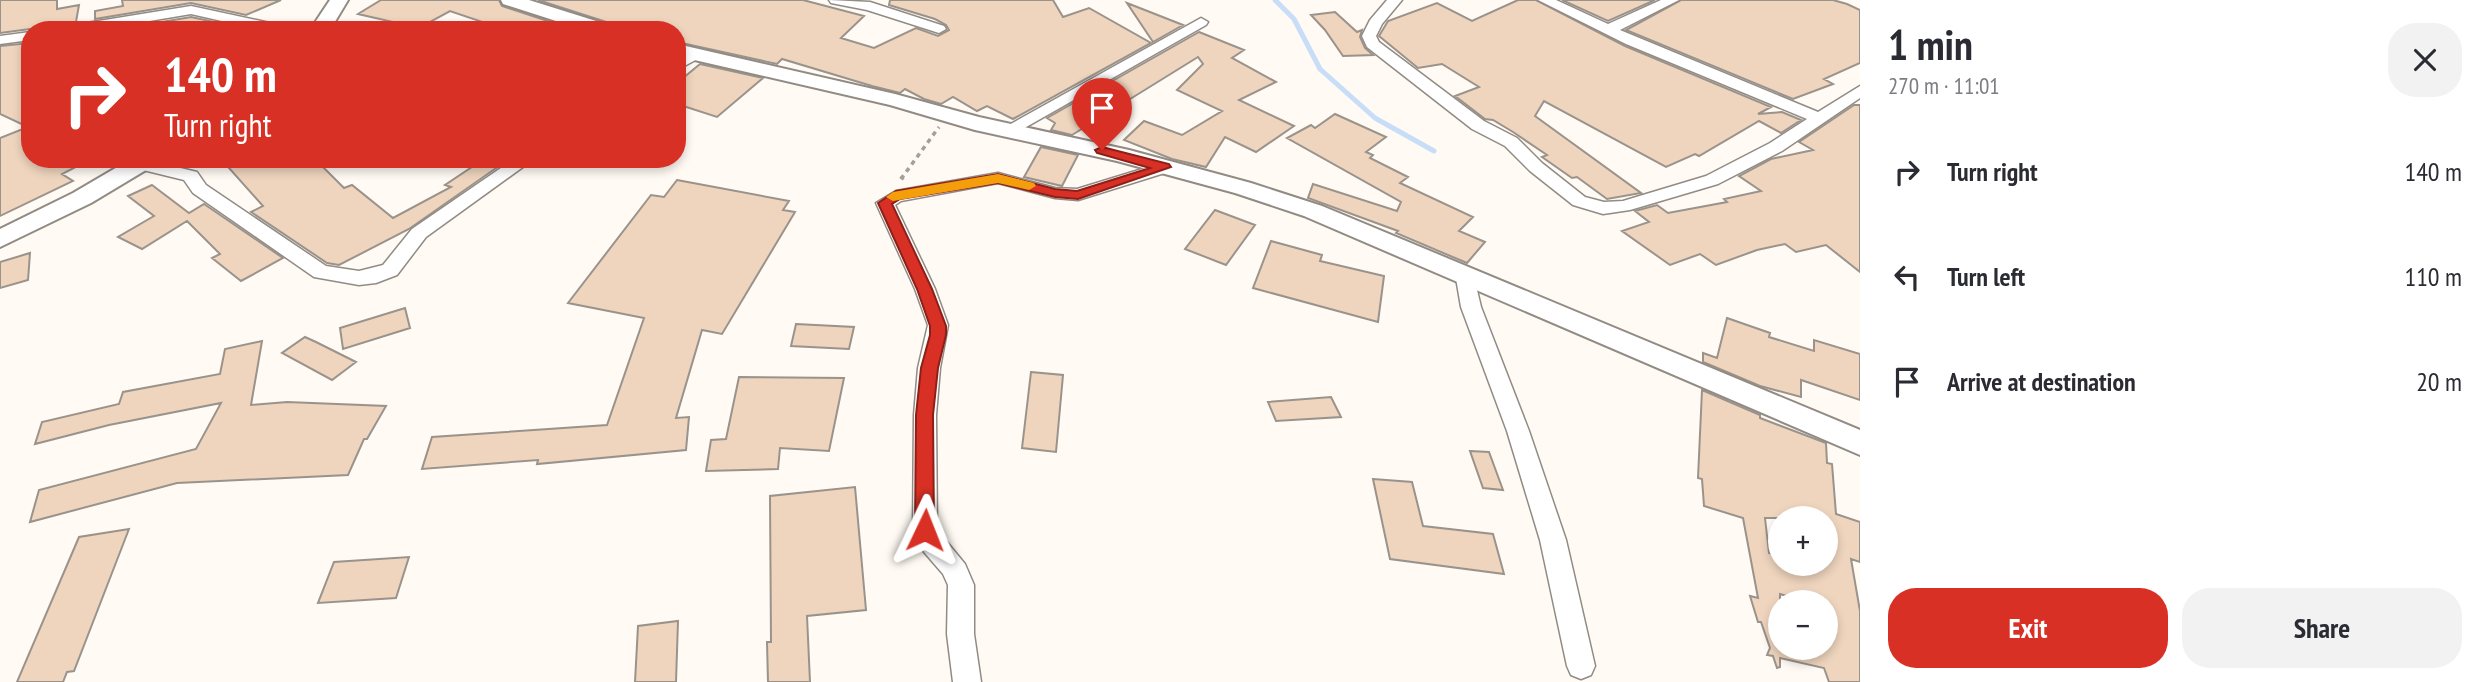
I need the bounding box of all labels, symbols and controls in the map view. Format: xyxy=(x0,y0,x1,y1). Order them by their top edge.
text: 1 min xyxy=(1888,17,1973,72)
button: close xyxy=(2388,23,2462,97)
text: 140 m xyxy=(164,42,277,106)
icon: right xyxy=(49,49,140,140)
text: 270 m · 11:01 xyxy=(1888,71,2000,100)
pin xyxy=(1072,78,1132,150)
icon: arrive xyxy=(1083,89,1121,127)
text: Turn right xyxy=(164,104,272,146)
icon: right xyxy=(1888,153,1926,191)
text: Turn right xyxy=(1947,155,2038,188)
text: 140 m xyxy=(2404,155,2462,188)
icon: left xyxy=(1888,258,1926,296)
text: Turn left xyxy=(1947,260,2025,293)
text: 110 m xyxy=(2404,260,2462,293)
icon: arrive xyxy=(1888,363,1926,401)
text: Arrive at destination xyxy=(1947,365,2136,398)
text: 20 m xyxy=(2416,365,2462,398)
position arrow xyxy=(888,493,962,567)
map controls xyxy=(1768,506,1838,660)
button: + xyxy=(1768,506,1838,576)
button: Exit xyxy=(1888,588,2168,668)
button: Share xyxy=(2182,588,2462,668)
button: − xyxy=(1768,590,1838,660)

